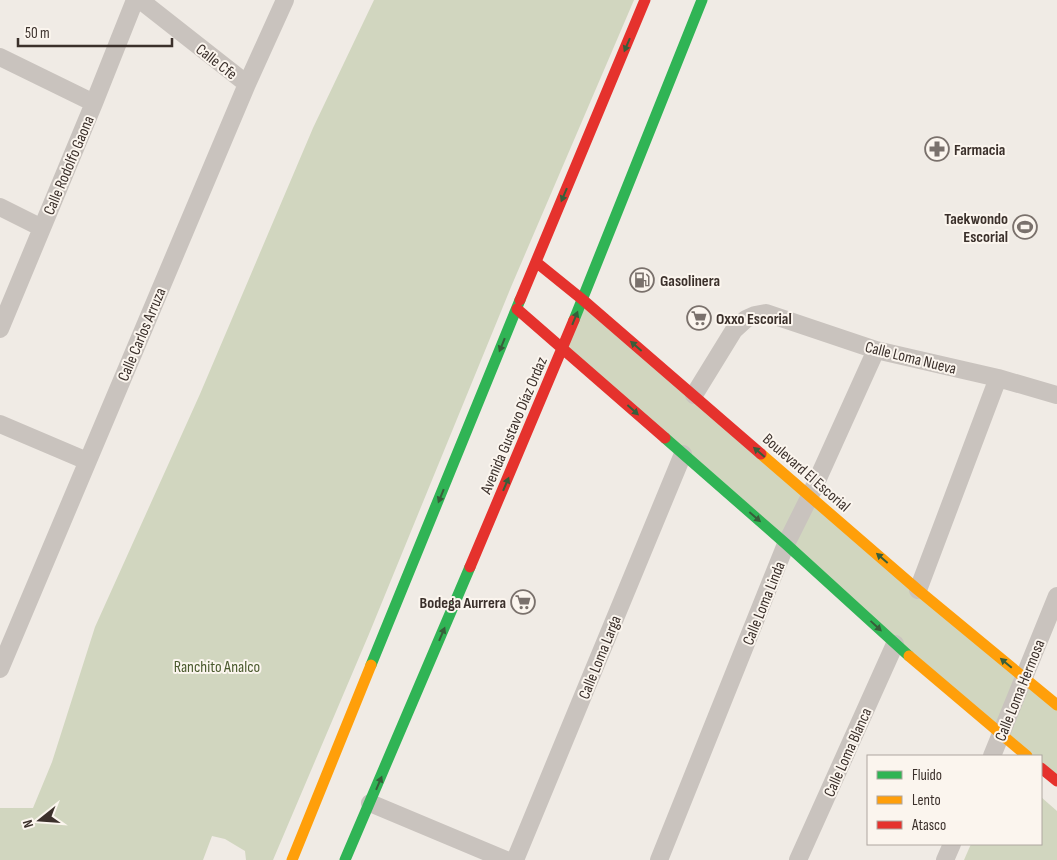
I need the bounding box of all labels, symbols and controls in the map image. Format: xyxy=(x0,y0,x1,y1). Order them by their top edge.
scale bar xyxy=(18,15,171,47)
text: 50 m xyxy=(25,24,50,43)
one-way arrow xyxy=(622,38,630,52)
street label: Calle Cfe xyxy=(192,40,240,84)
street label: Calle Rodolfo Gaona xyxy=(40,113,99,218)
pharmacy icon: Farmacia xyxy=(924,136,950,162)
place label: Farmacia xyxy=(954,141,1005,160)
one-way arrow xyxy=(560,188,568,202)
place label: Taekwondo Escorial xyxy=(944,210,1008,247)
sports icon: Taekwondo Escorial xyxy=(1012,214,1038,240)
fuel station icon: Gasolinera xyxy=(629,267,655,293)
place label: Gasolinera xyxy=(660,272,720,291)
street label: Calle Carlos Arruza xyxy=(114,285,171,384)
supermarket icon: Oxxo Escorial xyxy=(686,305,712,331)
place label: Oxxo Escorial xyxy=(716,310,792,329)
one-way arrow xyxy=(572,311,580,325)
one-way arrow xyxy=(498,338,506,352)
street label: Calle Loma Nueva xyxy=(863,338,958,379)
one-way arrow xyxy=(630,340,642,352)
street label: Avenida Gustavo Díaz Ordaz xyxy=(477,354,552,498)
one-way arrow xyxy=(627,404,639,415)
street label: Boulevard El Escorial xyxy=(758,430,854,516)
one-way arrow xyxy=(753,446,766,457)
one-way arrow xyxy=(502,477,510,491)
one-way arrow xyxy=(436,489,444,503)
one-way arrow xyxy=(749,511,761,523)
one-way arrow xyxy=(876,553,888,564)
street label: Calle Loma Linda xyxy=(739,559,790,648)
supermarket icon: Bodega Aurrera xyxy=(510,589,536,615)
place label: Bodega Aurrera xyxy=(420,594,506,613)
street label: Calle Loma Larga xyxy=(575,613,626,702)
one-way arrow xyxy=(869,620,881,632)
one-way arrow xyxy=(439,627,447,641)
street label: Calle Loma Hermosa xyxy=(991,637,1049,744)
park label: Ranchito Analco xyxy=(174,658,260,677)
one-way arrow xyxy=(1000,658,1013,669)
street label: Calle Loma Blanca xyxy=(820,705,876,800)
legend xyxy=(867,755,1042,845)
text: Fluido xyxy=(912,766,942,785)
one-way arrow xyxy=(375,776,383,790)
text: Lento xyxy=(912,791,941,810)
north arrow xyxy=(15,795,65,845)
text: Atasco xyxy=(911,816,946,835)
text: N xyxy=(19,818,37,830)

